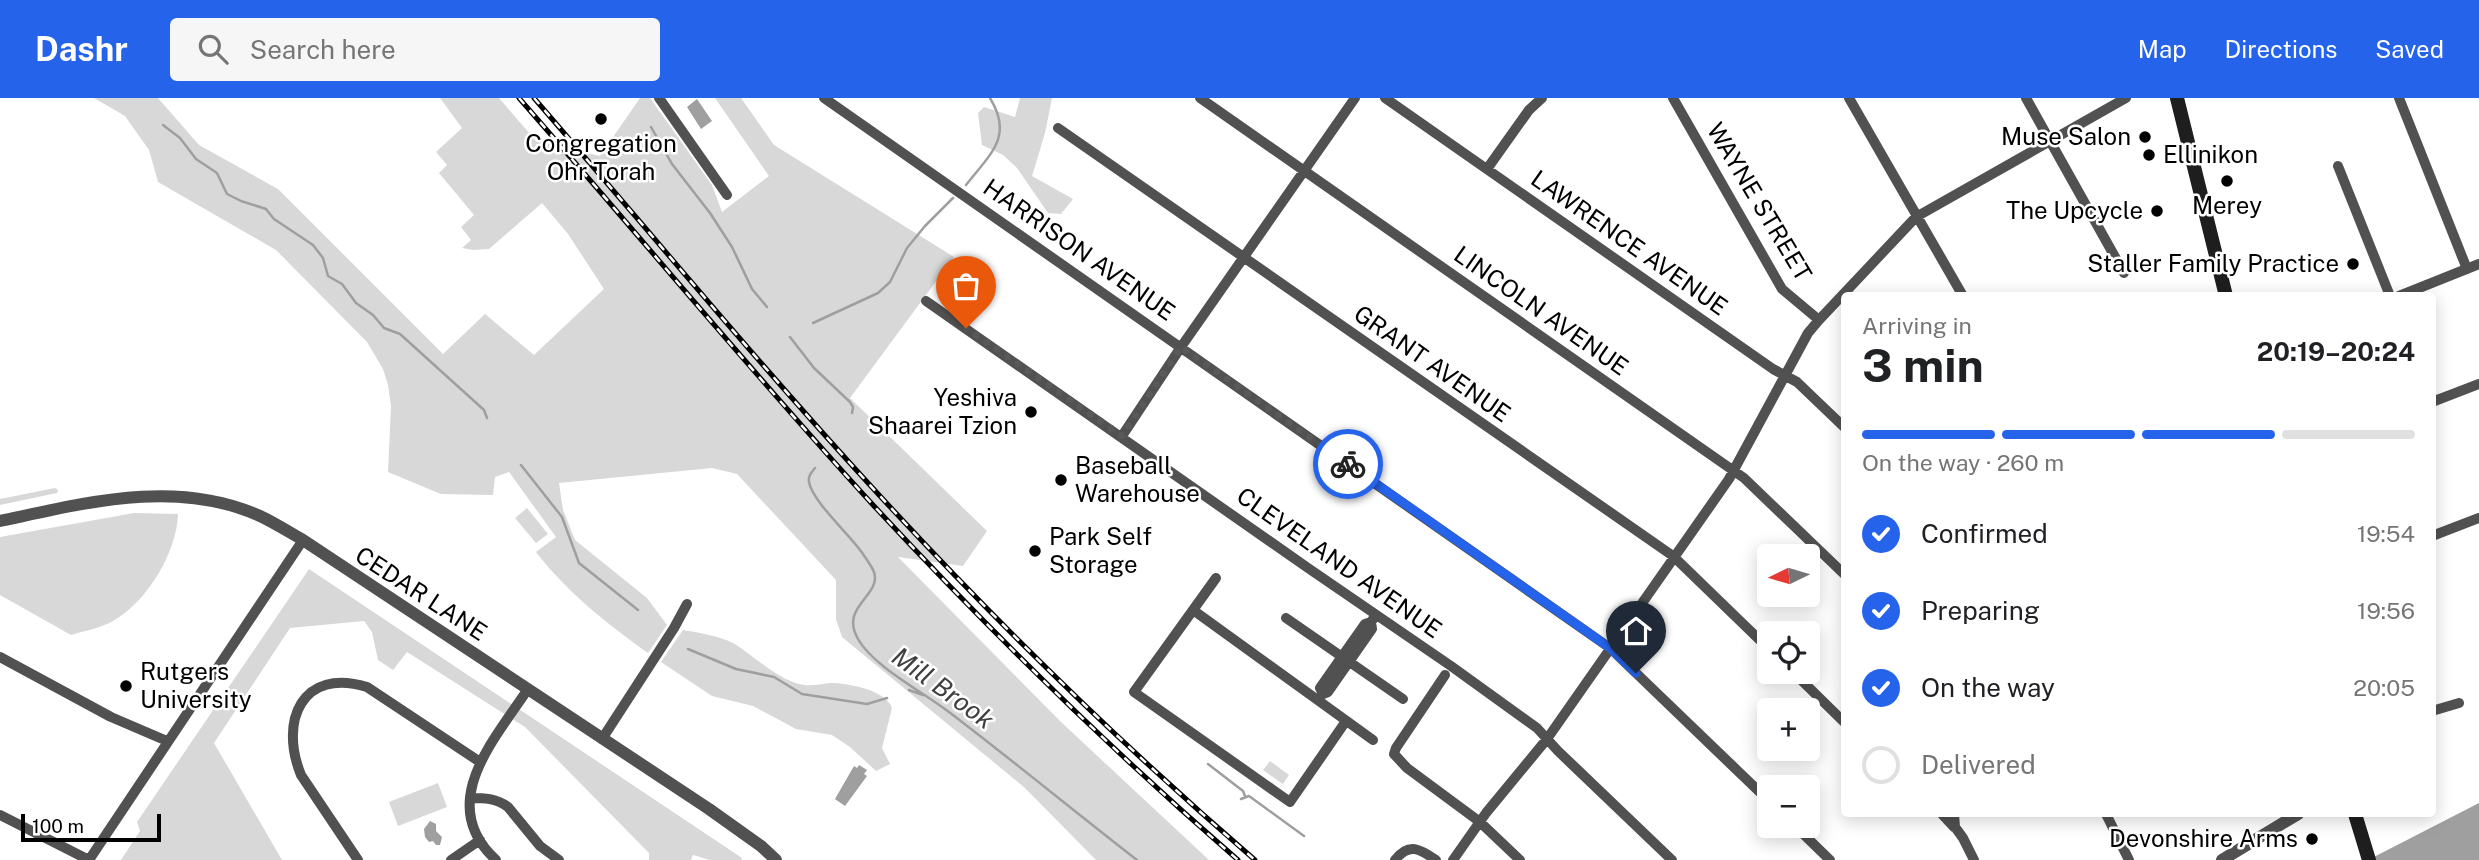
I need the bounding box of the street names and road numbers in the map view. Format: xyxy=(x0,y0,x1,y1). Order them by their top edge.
street label: WAYNE STREET xyxy=(1702,117,1818,286)
street label: LAWRENCE AVENUE xyxy=(1526,164,1733,321)
street label: HARRISON AVENUE xyxy=(978,173,1181,326)
street label: LINCOLN AVENUE xyxy=(1449,240,1634,381)
street label: GRANT AVENUE xyxy=(1349,299,1516,428)
street label: CLEVELAND AVENUE xyxy=(1232,481,1447,643)
street label: CEDAR LANE xyxy=(351,540,492,646)

